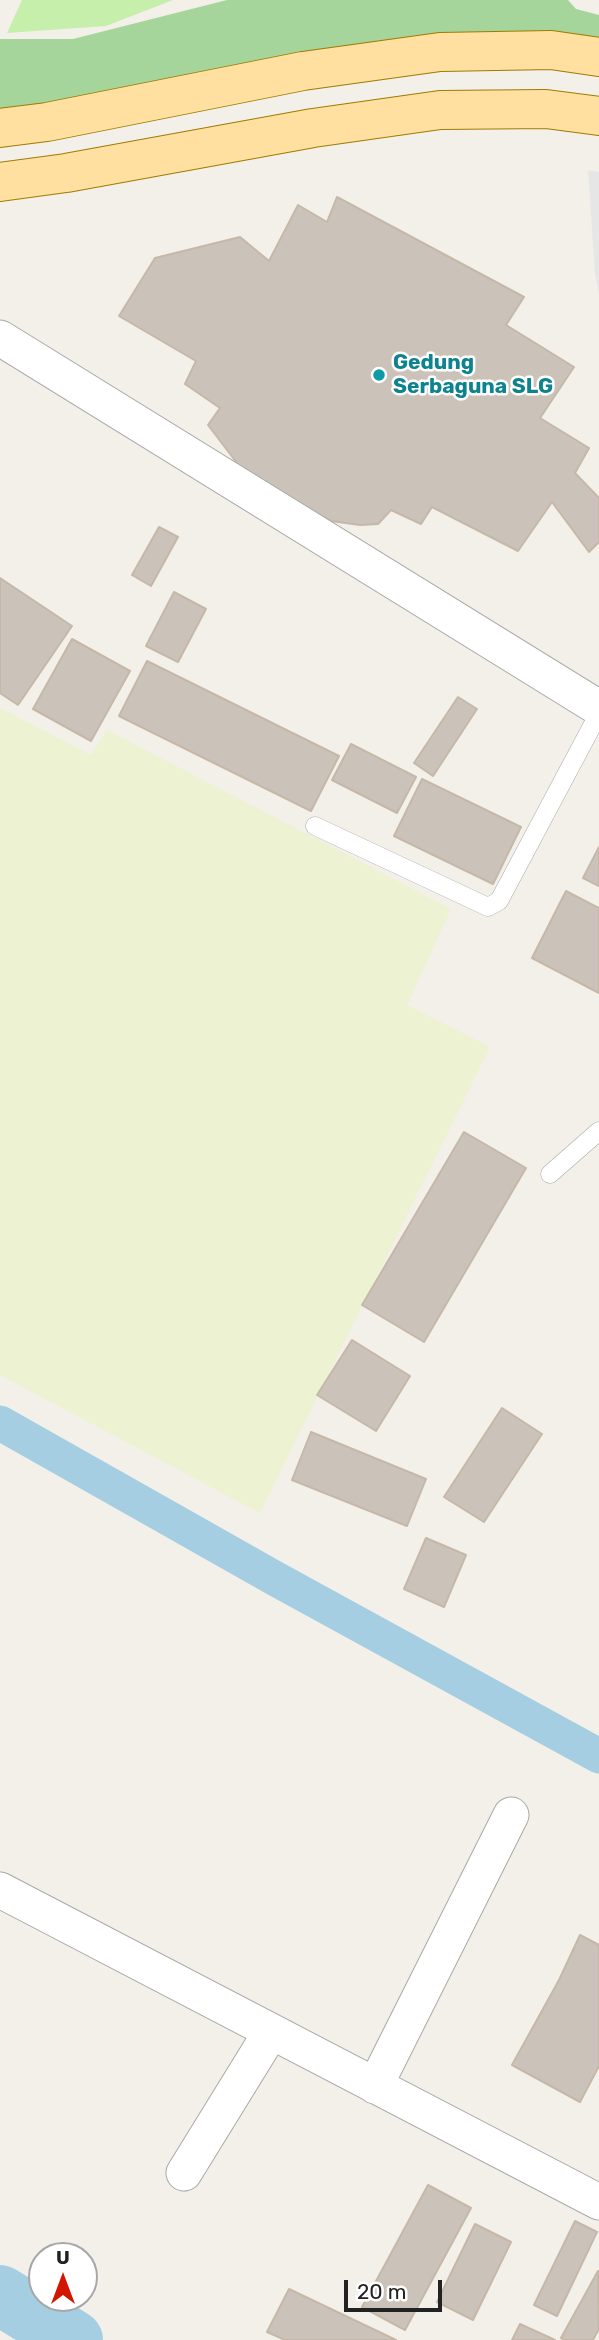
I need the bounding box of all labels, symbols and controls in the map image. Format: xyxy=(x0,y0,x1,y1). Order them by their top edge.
place label: Gedung Serbaguna SLG xyxy=(393,350,553,400)
marker: Gedung Serbaguna SLG xyxy=(371,367,387,383)
north arrow xyxy=(28,2242,98,2312)
text: U xyxy=(56,2246,70,2269)
scale bar xyxy=(347,2266,445,2310)
text: 20 m xyxy=(357,2279,406,2304)

